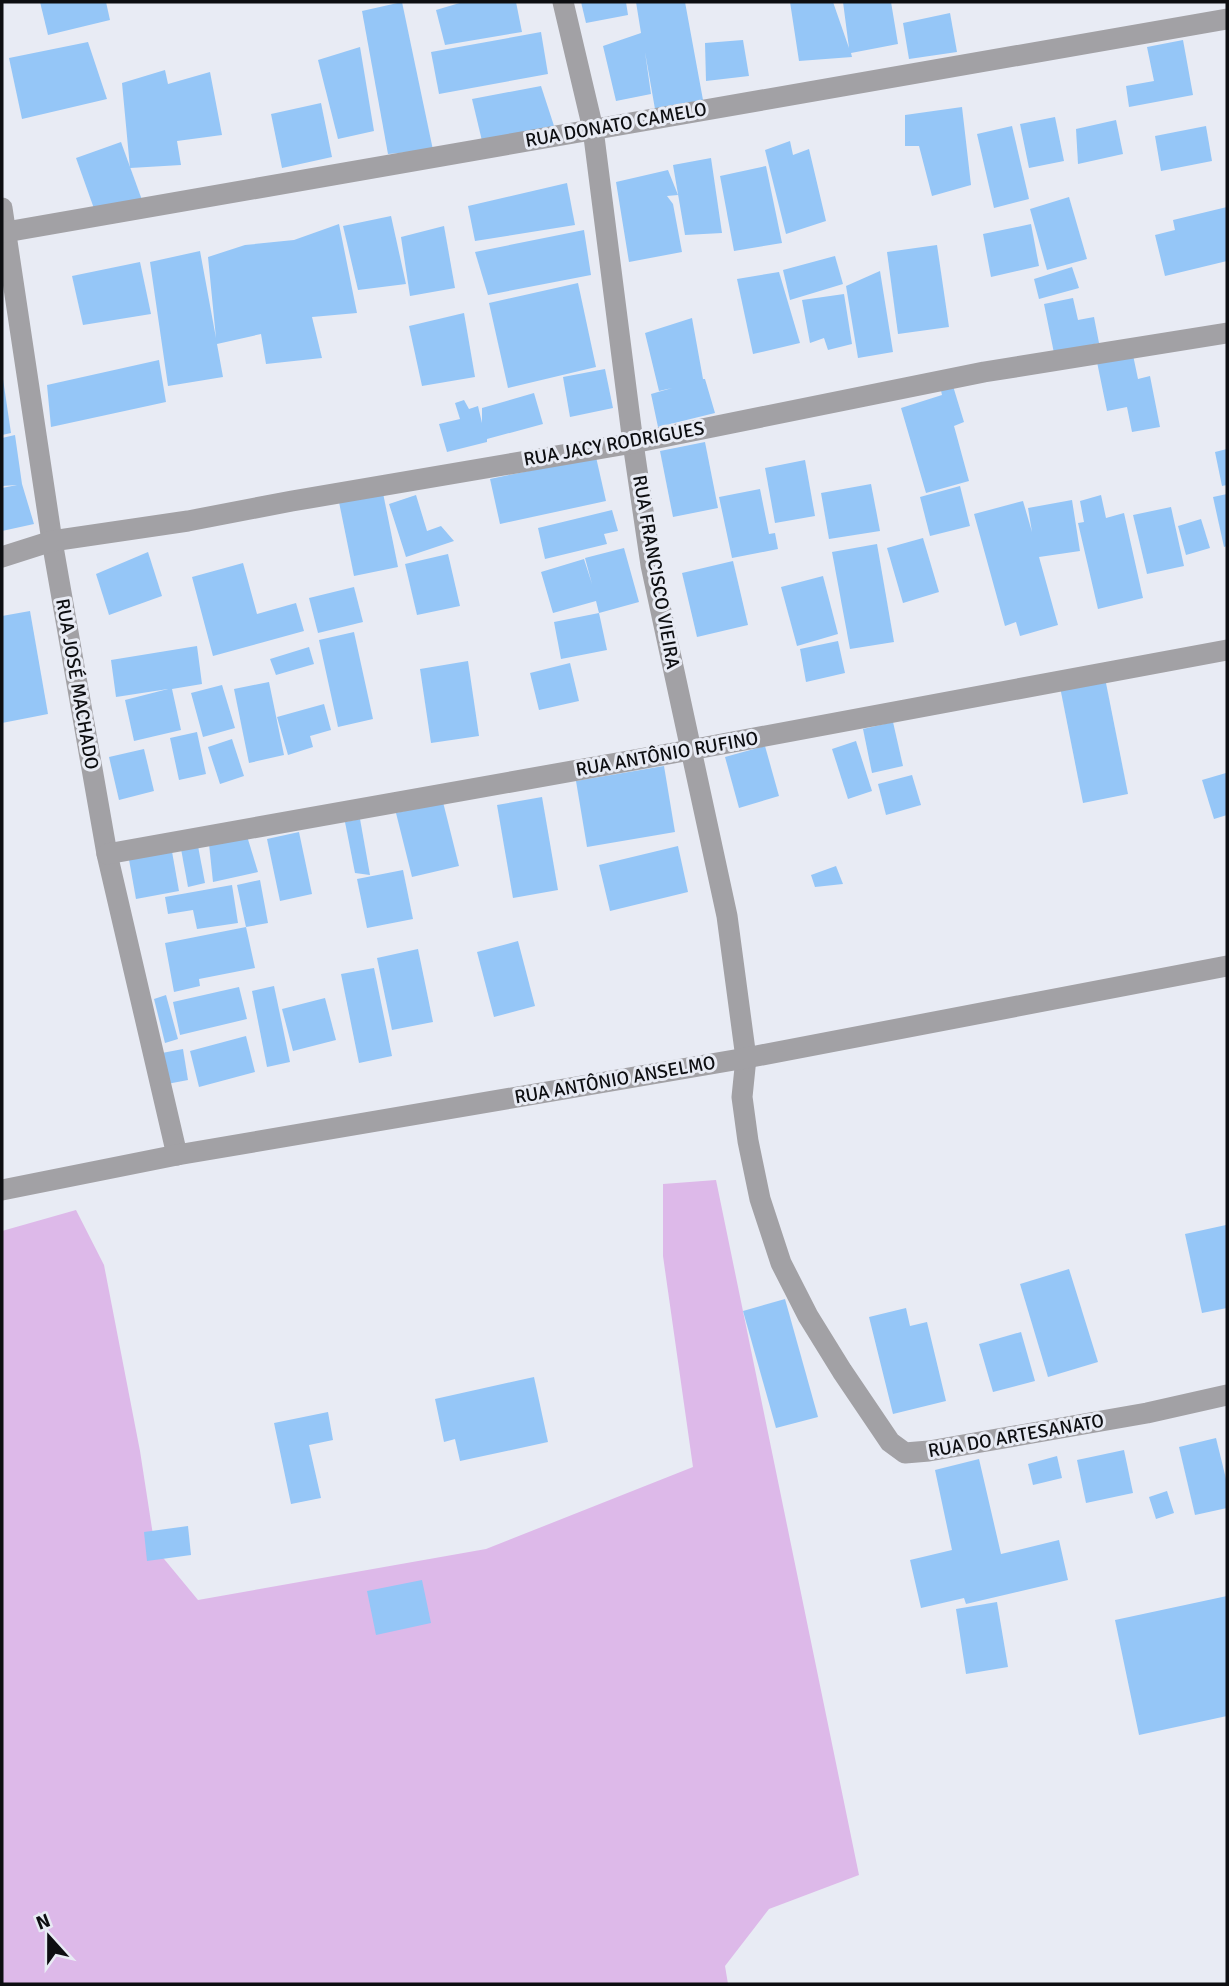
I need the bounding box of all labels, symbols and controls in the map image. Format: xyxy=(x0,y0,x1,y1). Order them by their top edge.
street label: RUA DONATO CAMELO xyxy=(523,97,709,153)
street label: RUA JACY RODRIGUES xyxy=(522,416,706,472)
street label: RUA FRANCISCO VIEIRA xyxy=(627,473,685,671)
street label: RUA JOSÉ MACHADO xyxy=(50,597,104,771)
street label: RUA ANTÔNIO RUFINO xyxy=(574,726,760,782)
street label: RUA ANTÔNIO ANSELMO xyxy=(513,1050,717,1110)
street label: RUA DO ARTESANATO xyxy=(926,1409,1106,1463)
north arrow xyxy=(14,1902,84,1972)
text: N xyxy=(33,1908,54,1936)

